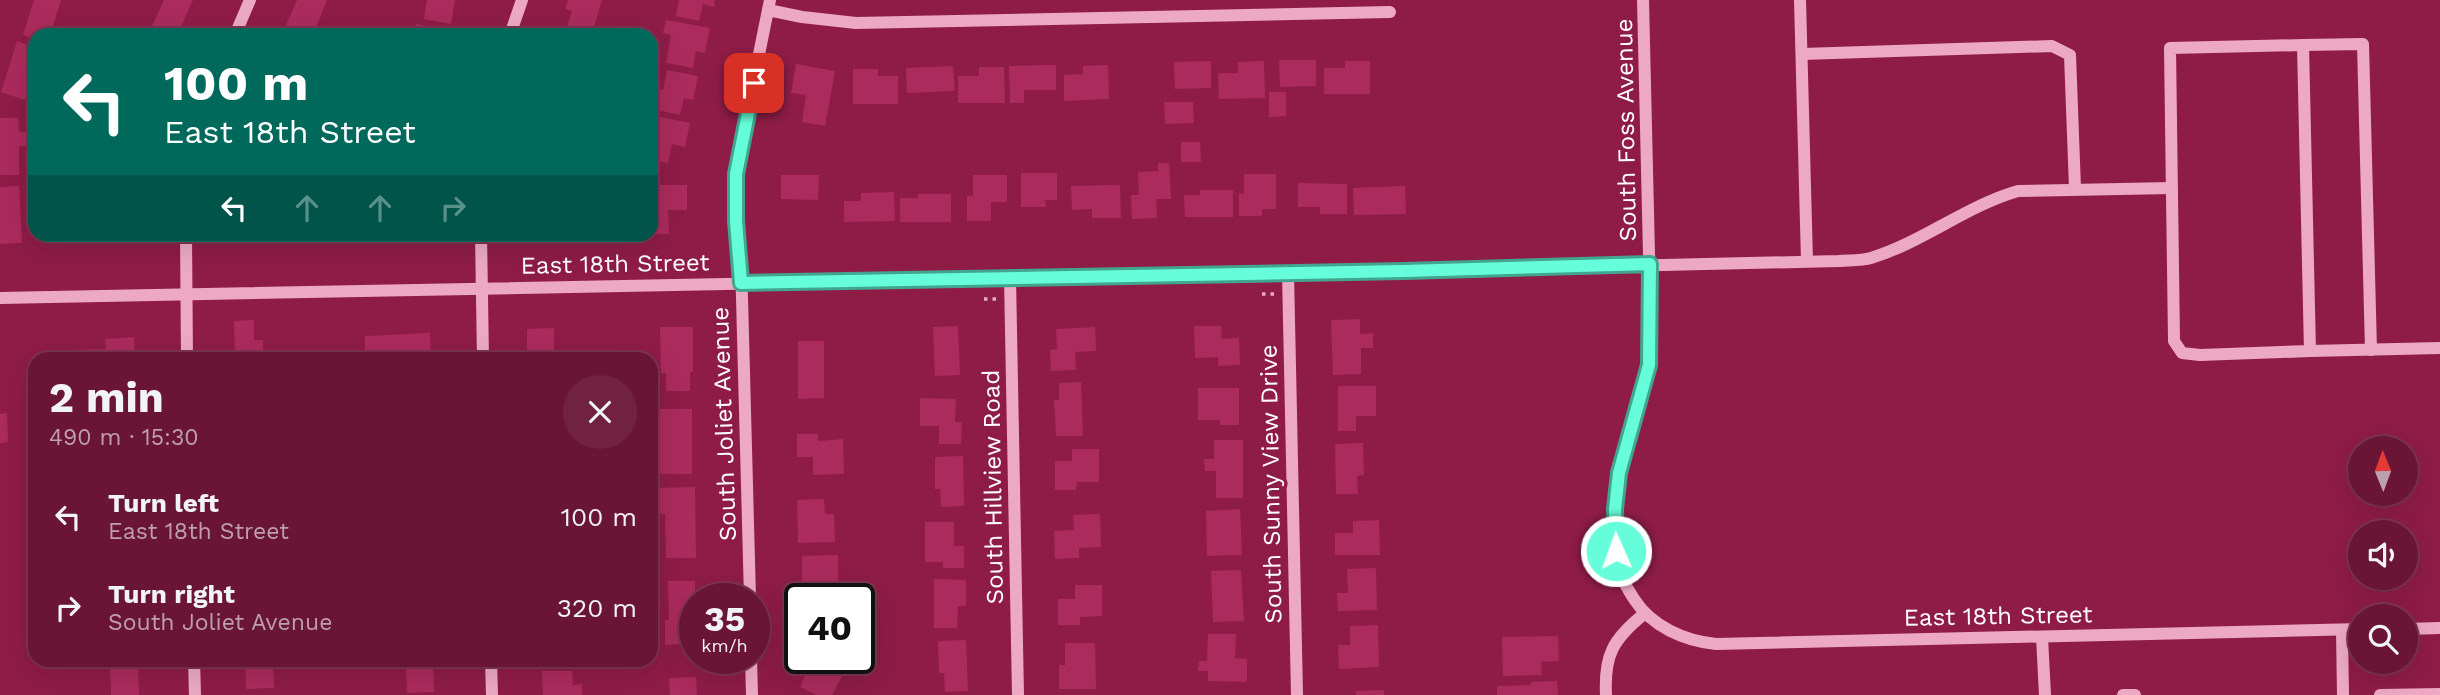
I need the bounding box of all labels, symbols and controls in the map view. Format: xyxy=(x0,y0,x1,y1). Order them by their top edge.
street label: South Foss Avenue xyxy=(1610,18,1642,242)
pin xyxy=(724,53,784,113)
text: 100 m xyxy=(164,54,308,112)
icon: left xyxy=(49,56,140,147)
icon: arrive xyxy=(735,64,773,102)
text: East 18th Street xyxy=(164,113,416,151)
icon: left xyxy=(215,189,253,227)
icon: ahead xyxy=(288,189,326,227)
icon: ahead xyxy=(361,189,399,227)
icon: right xyxy=(434,189,472,227)
street label: East 18th Street xyxy=(520,248,710,280)
street label: South Joliet Avenue xyxy=(706,306,742,542)
street label: South Sunny View Drive xyxy=(1255,344,1287,624)
street label: South Hillview Road xyxy=(977,369,1009,605)
text: 2 min xyxy=(49,373,164,422)
button: close xyxy=(563,375,637,449)
text: 490 m · 15:30 xyxy=(49,424,199,451)
north arrow xyxy=(2348,436,2418,506)
map controls xyxy=(2348,436,2418,674)
text: Turn left xyxy=(108,488,219,518)
icon: left xyxy=(49,498,87,536)
text: 100 m xyxy=(561,502,637,532)
position arrow xyxy=(1579,514,1653,588)
text: East 18th Street xyxy=(108,518,289,545)
button: sound xyxy=(2348,520,2418,590)
text: Turn right xyxy=(108,579,235,609)
speed limit sign: 40 xyxy=(784,583,875,674)
icon: right xyxy=(49,589,87,627)
text: 320 m xyxy=(557,593,637,623)
text: 35 xyxy=(704,598,745,640)
street label: East 18th Street xyxy=(1903,600,2093,632)
button: search xyxy=(2348,604,2418,674)
text: South Joliet Avenue xyxy=(108,609,333,636)
text: km/h xyxy=(701,635,748,656)

